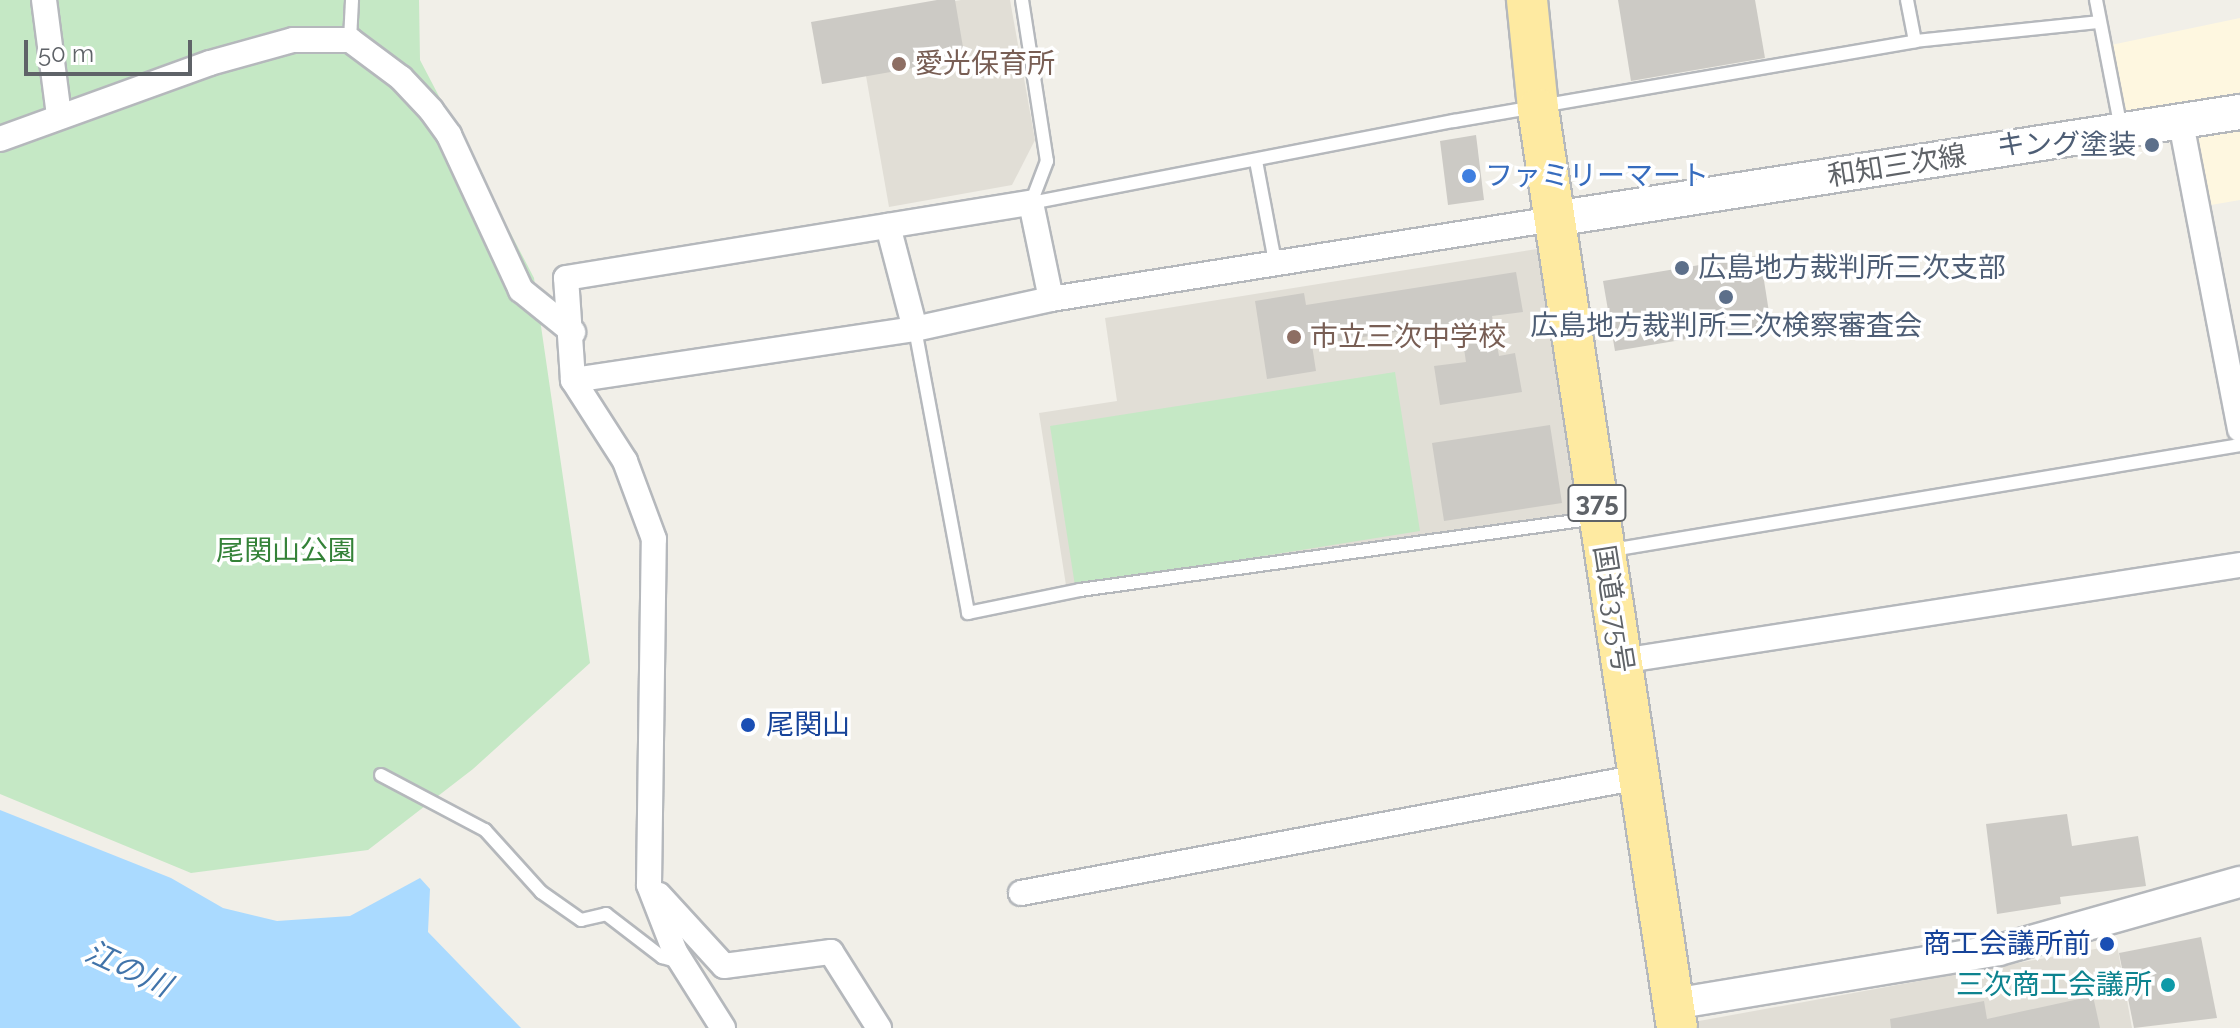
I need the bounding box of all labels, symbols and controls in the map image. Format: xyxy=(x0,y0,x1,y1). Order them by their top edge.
scale bar xyxy=(28,24,196,74)
text: 50 m xyxy=(38,39,94,68)
place label: 愛光保育所 xyxy=(915,47,1055,81)
marker: 愛光保育所 xyxy=(890,55,908,73)
place label: キング塗装 xyxy=(1996,128,2136,162)
marker: キング塗装 xyxy=(2143,136,2161,154)
street label: 和知三次線 xyxy=(1825,138,1969,194)
place label: ファミリーマート xyxy=(1485,159,1709,193)
marker: ファミリーマート xyxy=(1460,167,1478,185)
place label: 広島地方裁判所三次支部 xyxy=(1698,251,2006,285)
marker: 広島地方裁判所三次支部 xyxy=(1673,259,1691,277)
marker: 広島地方裁判所三次検察審査会 xyxy=(1717,288,1735,306)
place label: 広島地方裁判所三次検察審査会 xyxy=(1530,309,1922,343)
place label: 市立三次中学校 xyxy=(1310,320,1506,354)
marker: 市立三次中学校 xyxy=(1285,328,1303,346)
road number: 375 xyxy=(1567,481,1627,525)
park label: 尾関山公園 xyxy=(216,534,356,568)
street label: 国道375号 xyxy=(1586,543,1640,675)
place label: 尾関山 xyxy=(766,708,850,742)
marker: 尾関山 xyxy=(737,714,759,736)
place label: 商工会議所前 xyxy=(1923,927,2091,961)
water label: 江の川 xyxy=(80,934,176,1004)
marker: 商工会議所前 xyxy=(2098,935,2116,953)
place label: 三次商工会議所 xyxy=(1956,968,2152,1002)
marker: 三次商工会議所 xyxy=(2159,976,2177,994)

